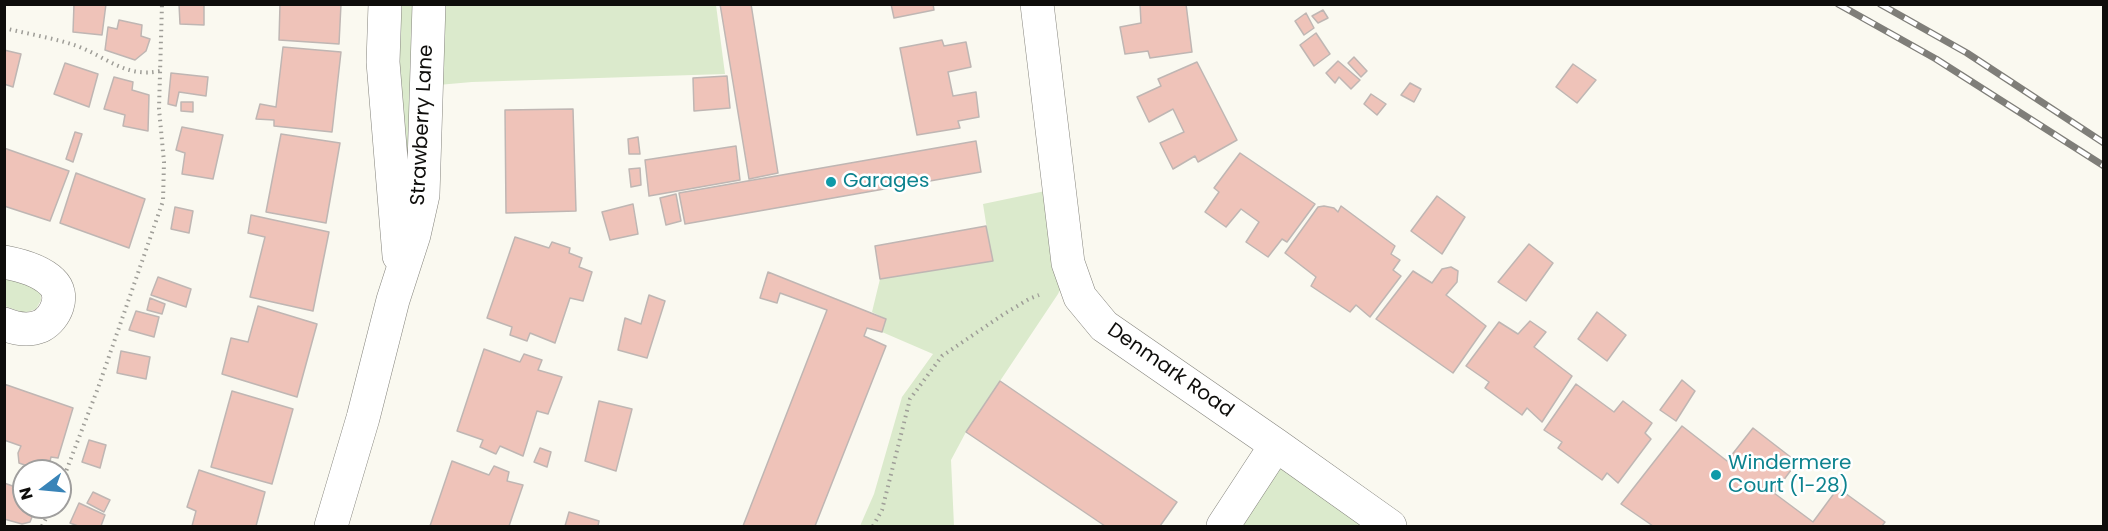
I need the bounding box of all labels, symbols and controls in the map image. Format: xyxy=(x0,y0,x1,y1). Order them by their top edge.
street label: Strawberry Lane xyxy=(407,44,439,206)
place label: Garages xyxy=(843,170,929,194)
marker: Garages xyxy=(824,175,838,189)
street label: Denmark Road xyxy=(1102,319,1238,423)
place label: Windermere Court (1-28) xyxy=(1728,452,1851,499)
north arrow xyxy=(12,459,72,519)
marker: Windermere Court (1-28) xyxy=(1709,468,1723,482)
text: N xyxy=(13,485,39,503)

